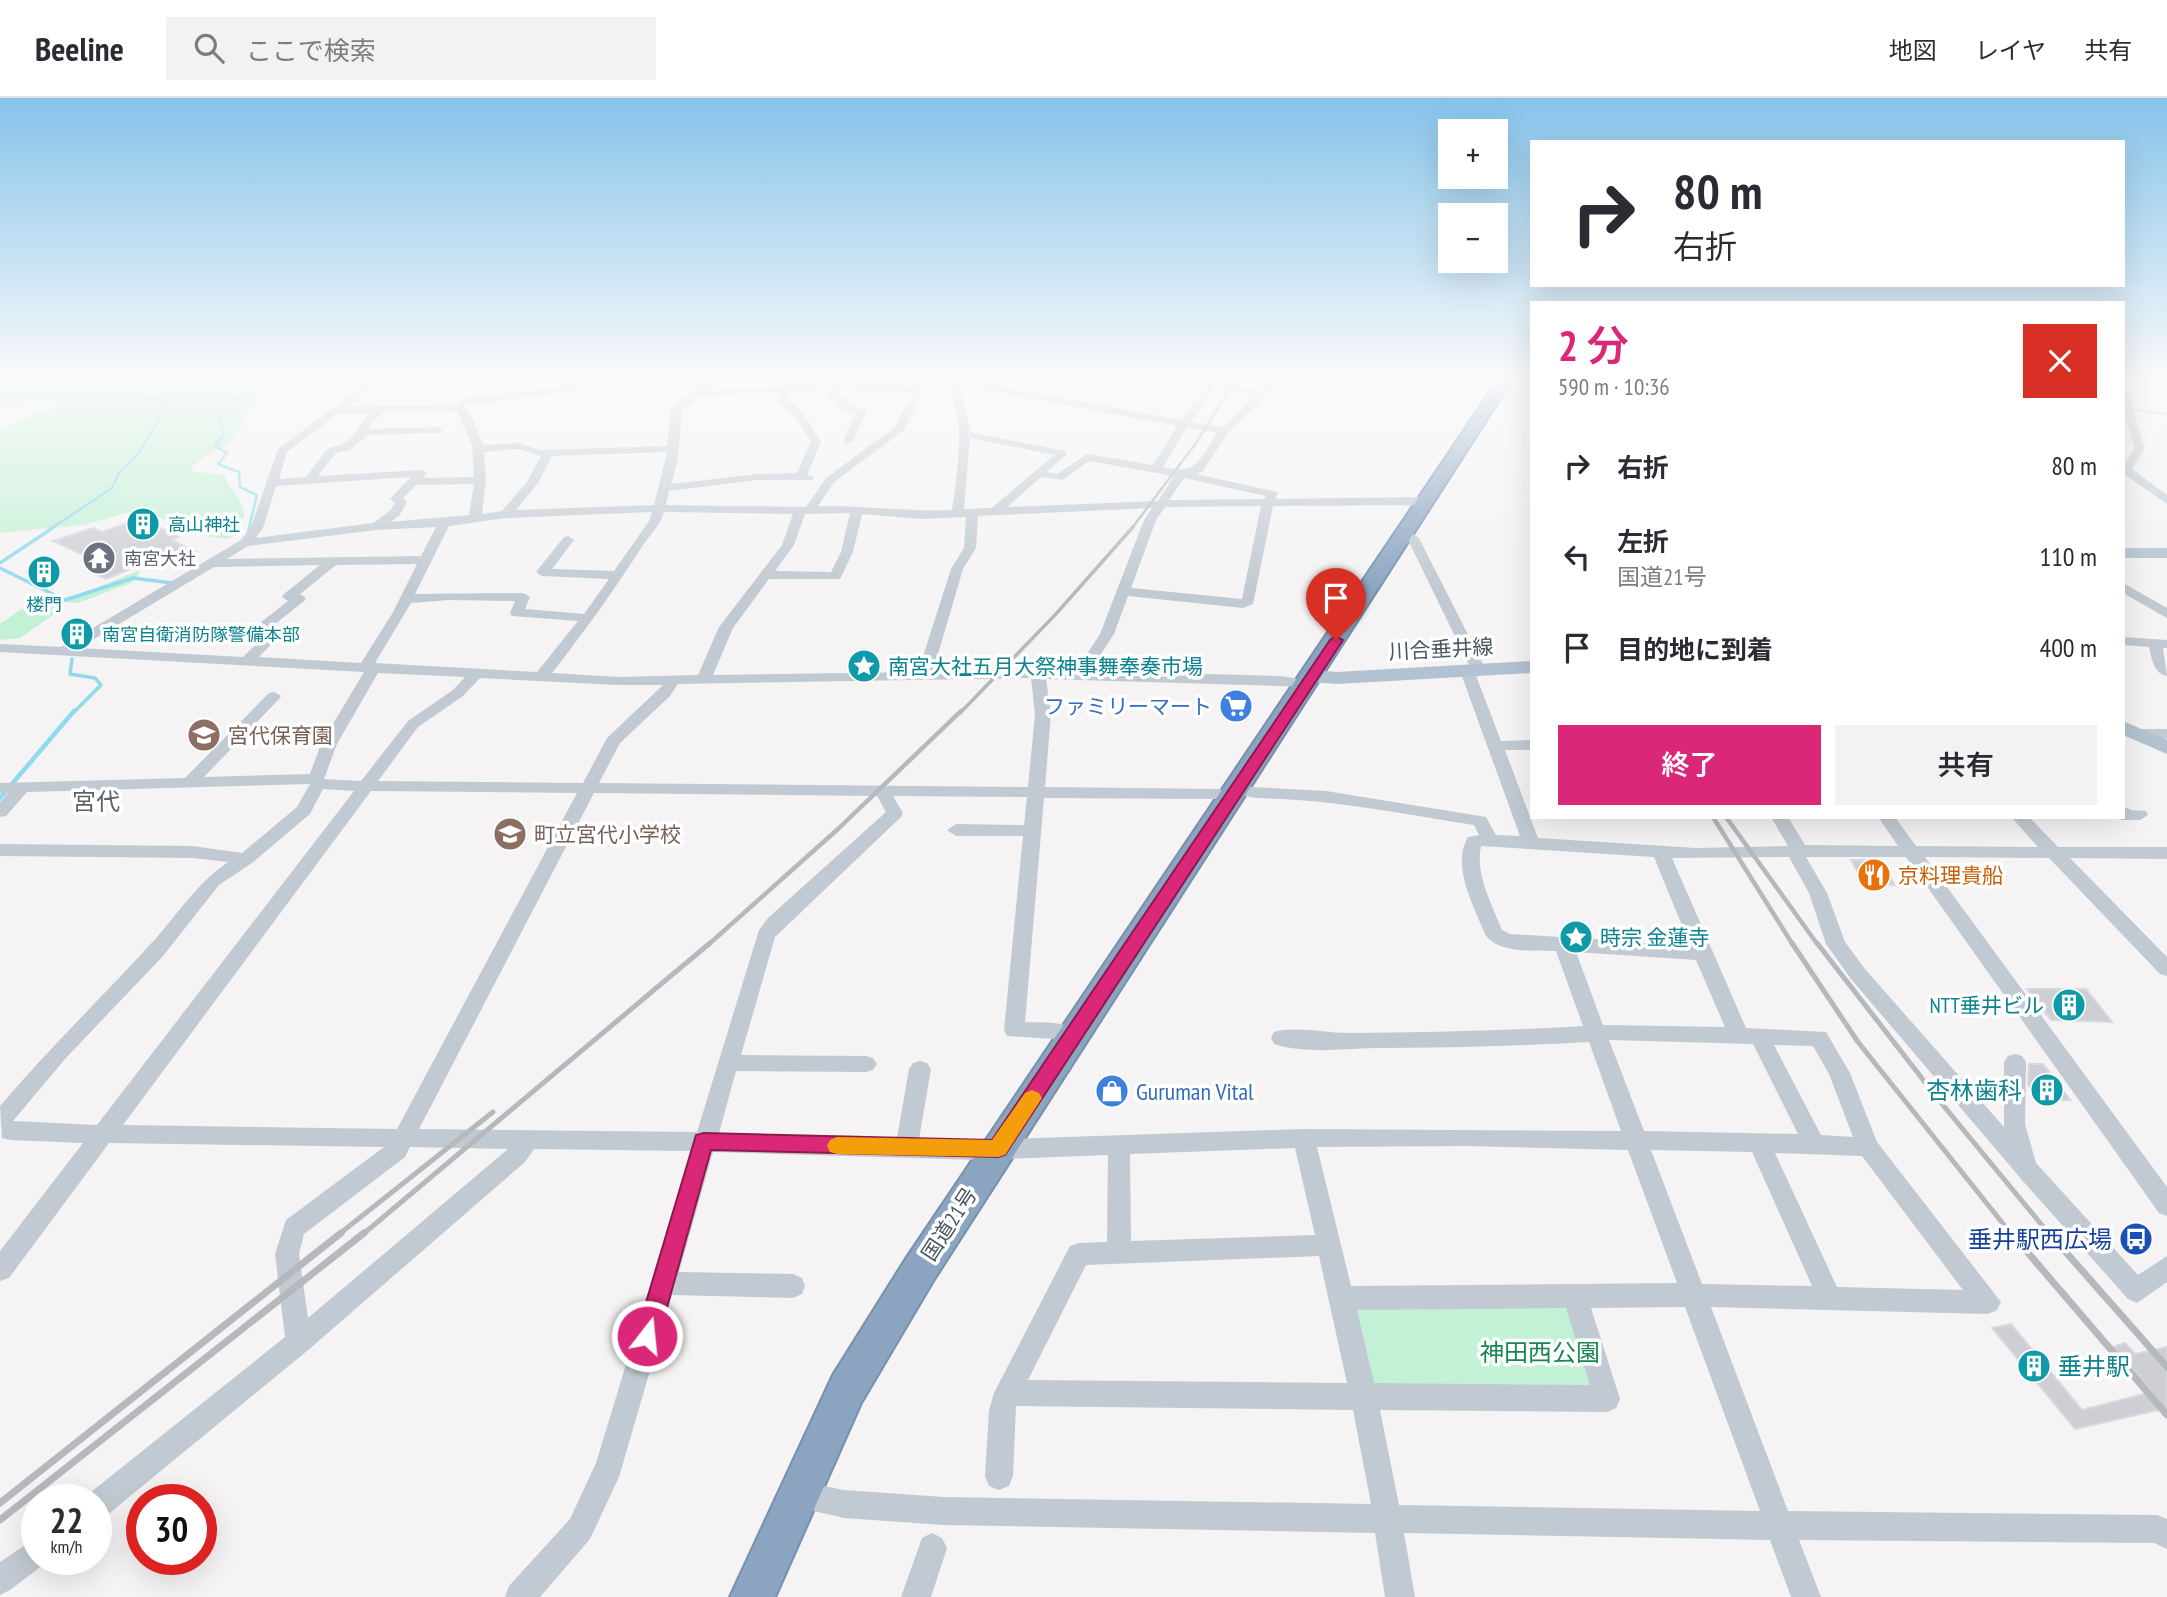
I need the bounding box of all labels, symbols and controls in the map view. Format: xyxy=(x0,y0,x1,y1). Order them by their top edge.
search box xyxy=(166,17,656,80)
text: Beeline xyxy=(35,27,124,70)
icon: search xyxy=(190,29,228,67)
text: ここで検索 xyxy=(246,34,376,67)
text: 地図 xyxy=(1889,35,1937,66)
text: レイヤ xyxy=(1975,35,2046,66)
text: 共有 xyxy=(2084,35,2132,66)
map controls xyxy=(1438,119,1508,273)
button: + xyxy=(1438,119,1508,189)
text: 80 m xyxy=(1673,159,1762,223)
icon: right xyxy=(1558,168,1649,259)
button: − xyxy=(1438,203,1508,273)
text: 右折 xyxy=(1673,225,1737,267)
text: 2 分 xyxy=(1558,318,1629,373)
button: close xyxy=(2023,324,2097,398)
text: 590 m · 10:36 xyxy=(1558,372,1670,401)
icon: right xyxy=(1558,447,1596,485)
text: 80 m xyxy=(2051,449,2097,482)
text: 右折 xyxy=(1617,451,1669,484)
building icon: 高山神社 xyxy=(124,505,162,543)
place label: 高山神社 xyxy=(168,513,240,536)
text: 左折 xyxy=(1617,525,1669,558)
icon: left xyxy=(1558,538,1596,576)
temple icon: 南宮大社 xyxy=(80,539,118,577)
text: 110 m xyxy=(2039,540,2097,573)
place label: 南宮大社 xyxy=(124,547,196,570)
building icon: 楼門 xyxy=(25,553,63,591)
text: 国道21号 xyxy=(1617,562,1707,591)
pin xyxy=(1306,568,1366,640)
icon: arrive xyxy=(1317,579,1355,617)
place label: 楼門 xyxy=(26,593,62,616)
building icon: 南宮自衛消防隊警備本部 xyxy=(58,615,96,653)
place label: 南宮自衛消防隊警備本部 xyxy=(102,623,300,646)
icon: arrive xyxy=(1558,629,1596,667)
text: 400 m xyxy=(2039,631,2097,664)
street label: 川合垂井線 xyxy=(1388,633,1494,665)
text: 目的地に到着 xyxy=(1617,633,1773,666)
place icon: 南宮大社五月大祭神事舞奉奏市場 xyxy=(845,647,883,685)
place label: 南宮大社五月大祭神事舞奉奏市場 xyxy=(888,653,1203,680)
supermarket icon: ファミリーマート xyxy=(1217,687,1255,725)
place label: ファミリーマート xyxy=(1044,693,1212,720)
school or university icon: 宮代保育園 xyxy=(185,716,223,754)
place label: 宮代保育園 xyxy=(228,722,333,749)
button: 終了 xyxy=(1558,725,1821,805)
button: 共有 xyxy=(1835,725,2097,805)
district label: 宮代 xyxy=(72,786,120,817)
school or university icon: 町立宮代小学校 xyxy=(491,815,529,853)
place label: 町立宮代小学校 xyxy=(534,821,681,848)
restaurant icon: 京料理貴船 xyxy=(1855,856,1893,894)
place label: 京料理貴船 xyxy=(1898,862,2003,889)
place icon: 時宗 金蓮寺 xyxy=(1557,918,1595,956)
place label: 時宗 金蓮寺 xyxy=(1600,924,1709,951)
building icon: NTT垂井ビル xyxy=(2050,986,2088,1024)
place label: NTT垂井ビル xyxy=(1930,992,2044,1019)
building icon: 杏林歯科 xyxy=(2028,1071,2066,1109)
shop icon: Guruman Vital xyxy=(1093,1072,1131,1110)
place label: 杏林歯科 xyxy=(1926,1075,2022,1106)
place label: Guruman Vital xyxy=(1136,1076,1254,1107)
street label: 国道21号 xyxy=(915,1182,983,1266)
bus stop icon: 垂井駅西広場 xyxy=(2117,1220,2155,1258)
place label: 垂井駅西広場 xyxy=(1968,1224,2112,1255)
position arrow xyxy=(610,1299,684,1373)
park label: 神田西公園 xyxy=(1480,1337,1600,1368)
building icon: 垂井駅 xyxy=(2015,1347,2053,1385)
place label: 垂井駅 xyxy=(2058,1351,2130,1382)
speed limit sign: 30 xyxy=(126,1484,217,1575)
text: 22 xyxy=(50,1497,83,1543)
text: km/h xyxy=(51,1535,82,1558)

